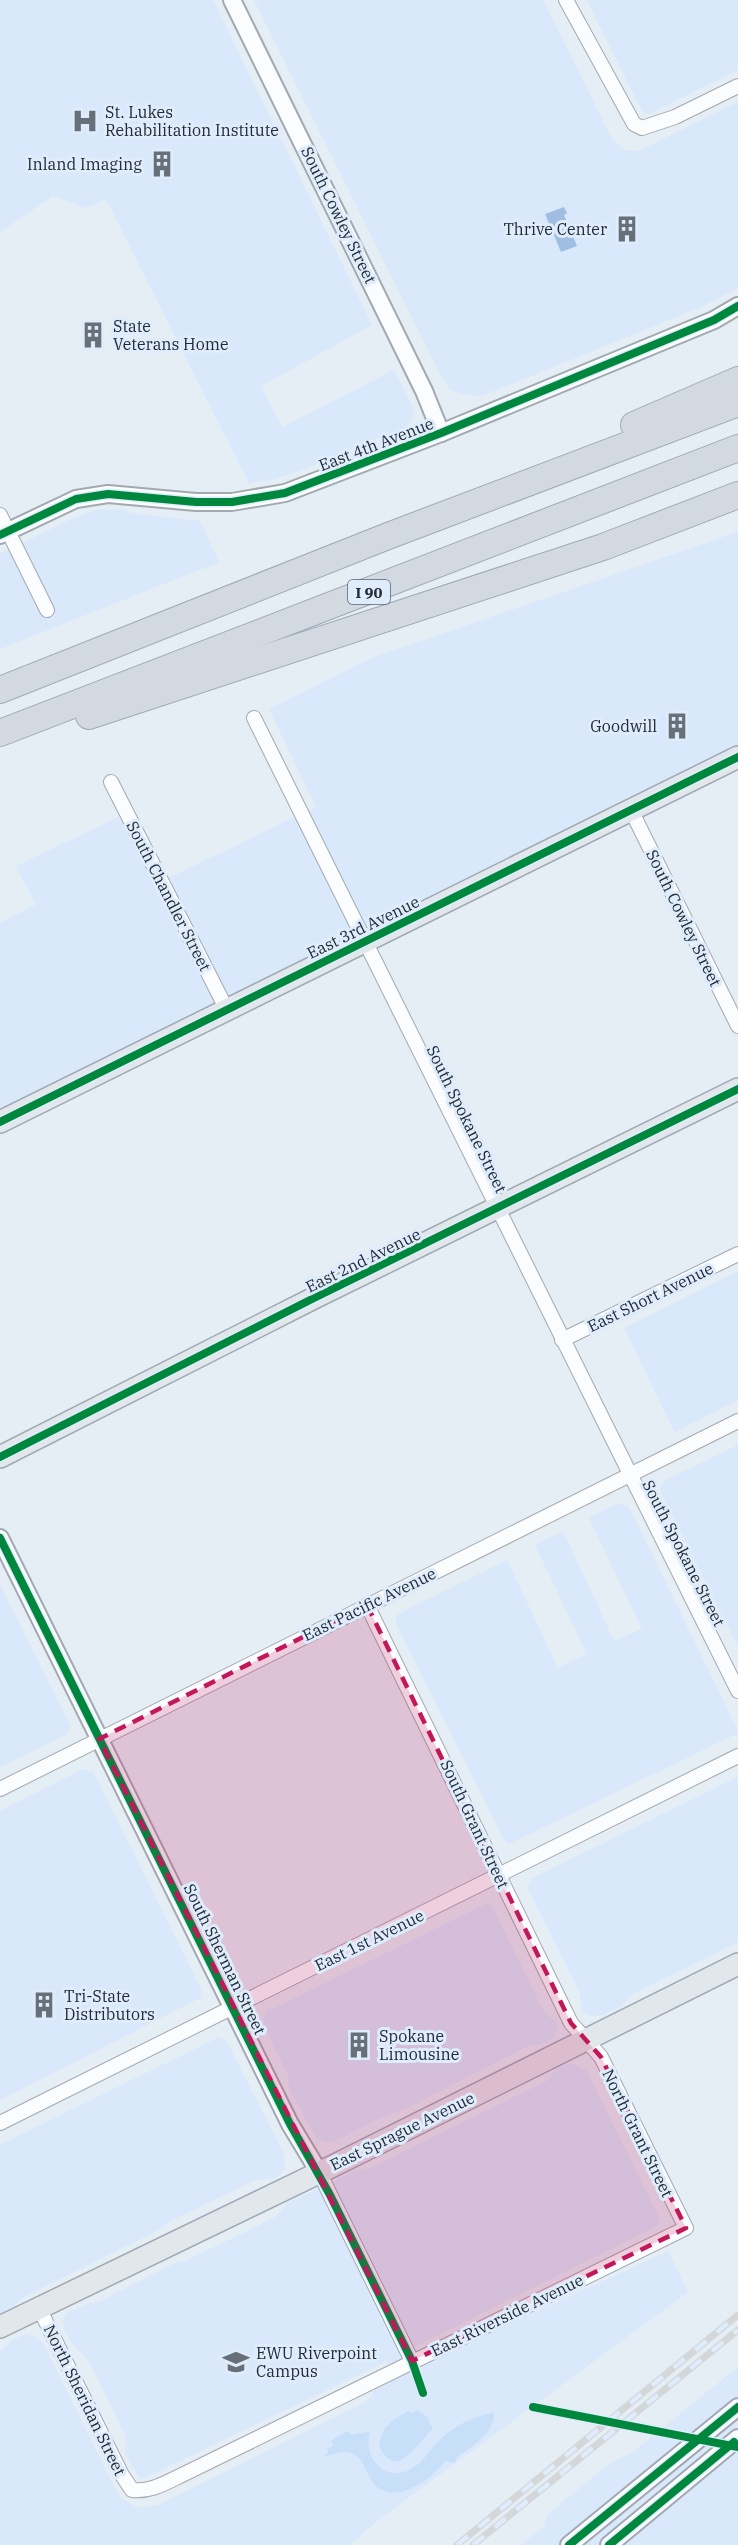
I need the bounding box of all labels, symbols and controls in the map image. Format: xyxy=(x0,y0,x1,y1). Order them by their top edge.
place label: St. Lukes Rehabilitation Institute xyxy=(105,102,279,140)
hospital icon: St. Lukes Rehabilitation Institute xyxy=(70,106,100,136)
street label: South Cowley Street xyxy=(297,143,381,287)
building icon: Inland Imaging xyxy=(147,149,177,179)
place label: Inland Imaging xyxy=(27,154,142,174)
building icon: Thrive Center xyxy=(612,214,642,244)
place label: Thrive Center xyxy=(503,219,607,239)
place label: State Veterans Home xyxy=(113,316,229,354)
building icon: State Veterans Home xyxy=(78,320,108,350)
street label: East 4th Avenue xyxy=(316,413,436,475)
road number: I 90 xyxy=(348,580,390,604)
building icon: Goodwill xyxy=(662,711,692,741)
place label: Goodwill xyxy=(590,716,657,736)
street label: South Chandler Street xyxy=(122,818,216,975)
street label: South Cowley Street xyxy=(642,846,726,990)
street label: East 3rd Avenue xyxy=(304,891,422,963)
street label: South Spokane Street xyxy=(423,1042,512,1196)
street label: East 2nd Avenue xyxy=(302,1223,424,1297)
street label: East Short Avenue xyxy=(584,1258,716,1336)
street label: South Spokane Street xyxy=(638,1476,730,1630)
street label: East Pacific Avenue xyxy=(299,1563,439,1645)
street label: South Grant Street xyxy=(436,1757,514,1892)
street label: South Sherman Street xyxy=(180,1880,270,2038)
street label: East 1st Avenue xyxy=(311,1905,427,1975)
place label: Tri-State Distributors xyxy=(64,1986,155,2024)
building icon: Tri-State Distributors xyxy=(29,1990,59,2020)
place label: Spokane Limousine xyxy=(379,2026,459,2064)
building icon: Spokane Limousine xyxy=(344,2030,374,2060)
street label: North Grant Street xyxy=(598,2066,678,2201)
street label: East Sprague Avenue xyxy=(327,2087,477,2175)
street label: East Riverside Avenue xyxy=(428,2269,586,2361)
street label: North Sheridan Street xyxy=(40,2321,130,2479)
place label: EWU Riverpoint Campus xyxy=(256,2343,377,2381)
school or university icon: EWU Riverpoint Campus xyxy=(221,2347,251,2377)

